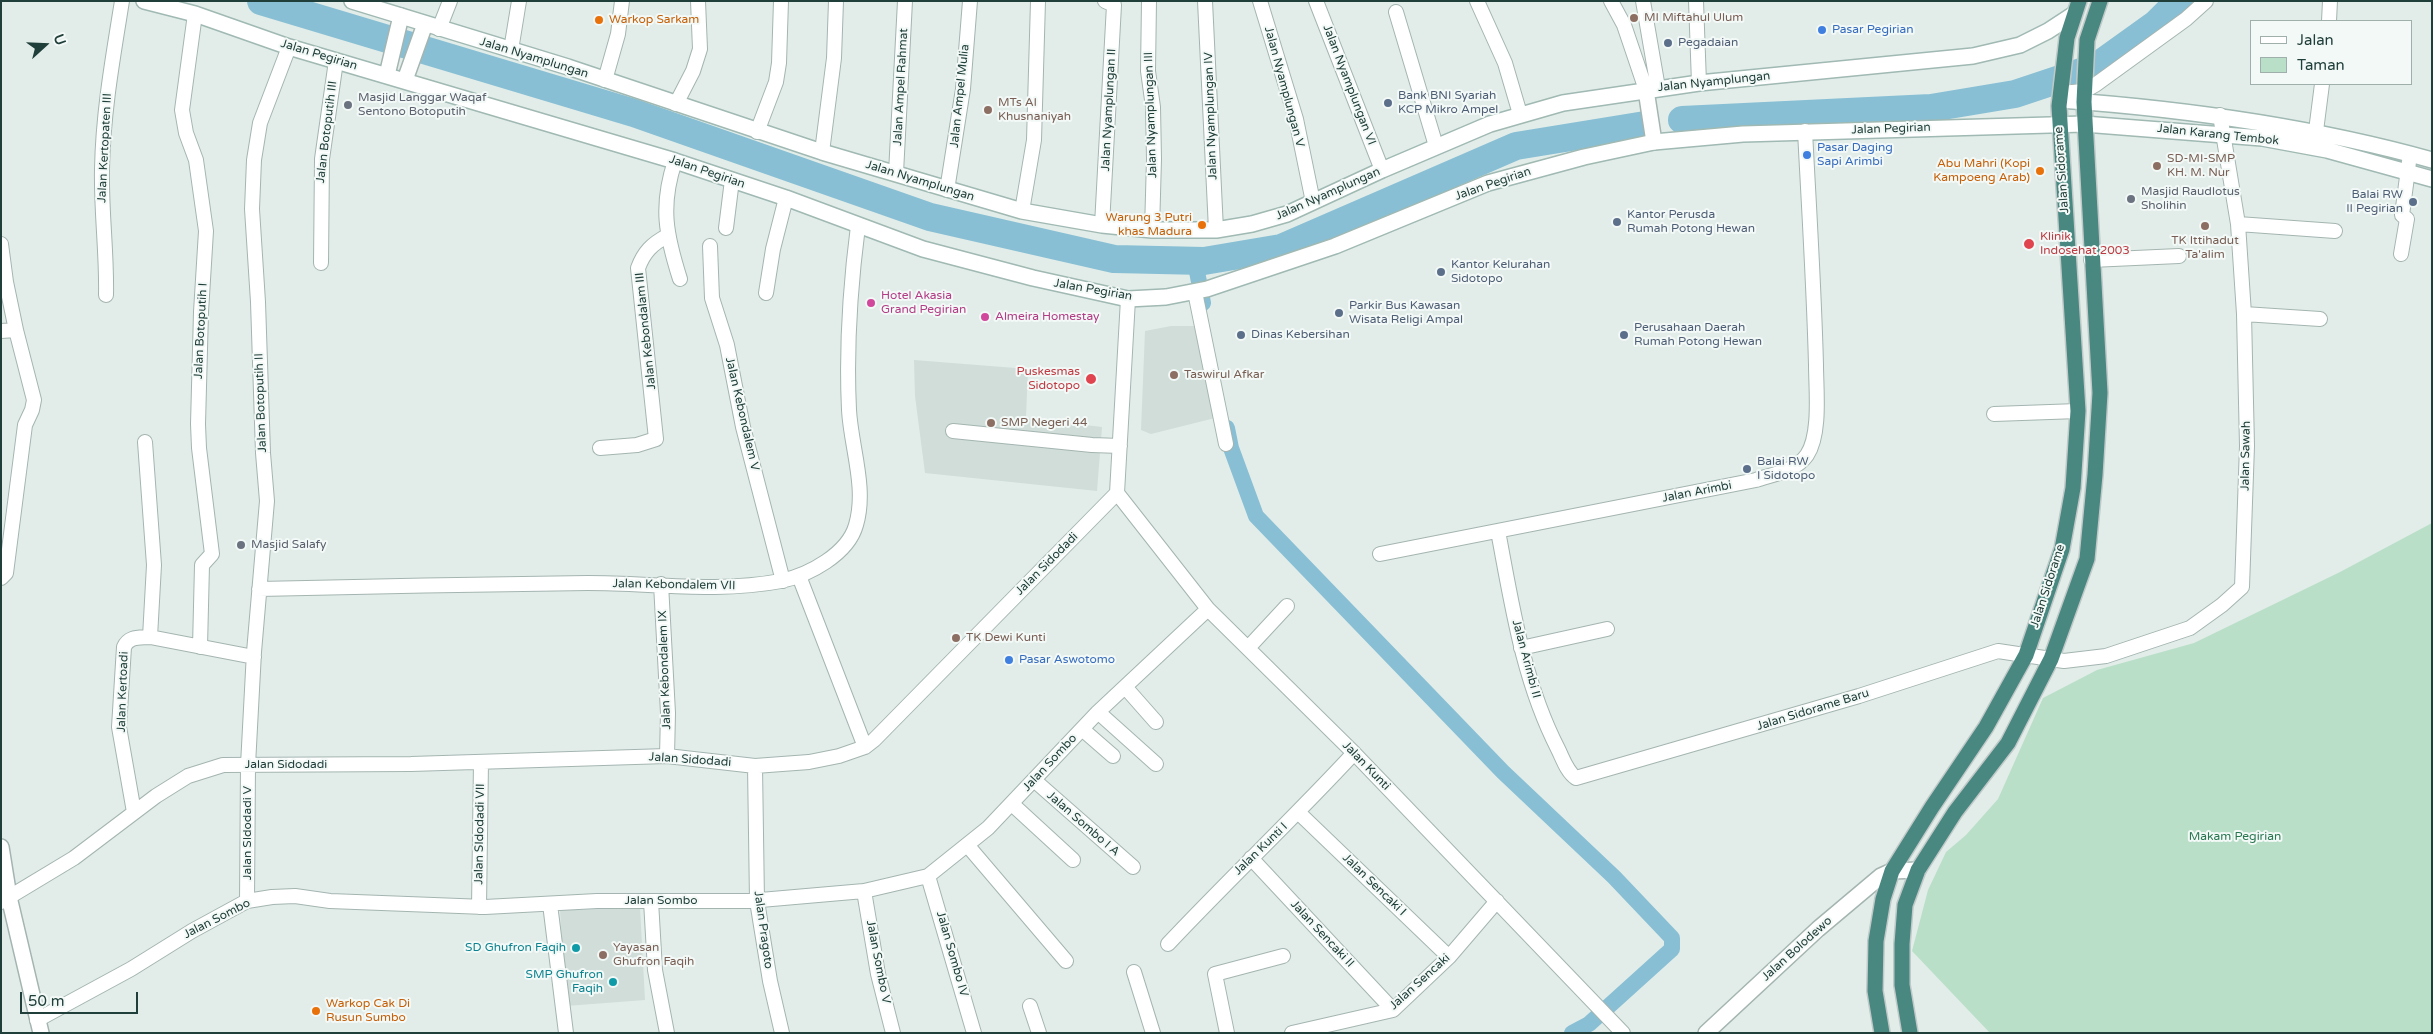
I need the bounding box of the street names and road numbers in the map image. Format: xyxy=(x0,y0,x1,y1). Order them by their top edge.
street label: Jalan Nyamplungan VI xyxy=(1319,23,1379,147)
street label: Jalan Nyamplungan V xyxy=(1261,25,1307,149)
street label: Jalan Ampel Rahmat xyxy=(891,28,911,146)
street label: Jalan Nyamplungan xyxy=(478,35,590,81)
street label: Jalan Pegirian xyxy=(279,37,359,73)
street label: Jalan Ampel Mulia xyxy=(947,43,973,149)
street label: Jalan Nyamplungan II xyxy=(1099,48,1119,172)
street label: Jalan Nyamplungan III xyxy=(1142,52,1160,178)
street label: Jalan Nyamplungan IV xyxy=(1202,52,1220,180)
street label: Jalan Nyamplungan xyxy=(1657,69,1771,95)
street label: Jalan Botoputih III xyxy=(314,80,340,184)
street label: Jalan Kertopaten III xyxy=(95,93,115,203)
street label: Jalan Pegirian xyxy=(1851,120,1931,138)
street label: Jalan Karang Tembok xyxy=(2156,121,2280,149)
street label: Jalan Sidorame xyxy=(2052,126,2072,214)
street label: Jalan Pegirian xyxy=(667,152,747,192)
street label: Jalan Nyamplungan xyxy=(864,158,976,204)
street label: Jalan Nyamplungan xyxy=(1273,164,1383,224)
street label: Jalan Pegirian xyxy=(1453,164,1533,204)
street label: Jalan Kebondalam III xyxy=(633,272,659,390)
street label: Jalan Pegirian xyxy=(1053,276,1133,304)
street label: Jalan Botoputih I xyxy=(191,283,211,379)
street label: Jalan Botoputih II xyxy=(252,353,270,453)
street label: Jalan Kebondalem V xyxy=(722,356,762,472)
street label: Jalan Sawah xyxy=(2238,421,2254,491)
street label: Jalan Arimbi xyxy=(1661,478,1733,506)
street label: Jalan Sidodadi xyxy=(1013,530,1081,598)
street label: Jalan Sidorame xyxy=(2028,543,2068,629)
street label: Jalan Kebondalem VII xyxy=(612,577,736,593)
street label: Jalan Kebondalem IX xyxy=(656,610,674,730)
street label: Jalan Arimbi II xyxy=(1509,618,1543,700)
street label: Jalan Kertoadi xyxy=(114,651,132,733)
street label: Jalan Sidorame Baru xyxy=(1755,686,1871,734)
street label: Jalan Sombo xyxy=(1020,731,1080,795)
street label: Jalan Kunti xyxy=(1339,738,1393,794)
street label: Jalan Sidodadi xyxy=(648,750,732,770)
street label: Jalan Sidodadi xyxy=(245,758,327,772)
street label: Jalan SIdodadi VII xyxy=(472,783,488,885)
street label: Jalan SIdodadi V xyxy=(241,786,255,880)
street label: Jalan Sombo I A xyxy=(1044,788,1122,860)
street label: Jalan Kunti I xyxy=(1231,820,1291,878)
street label: Jalan Sencaki I xyxy=(1339,851,1409,919)
street label: Jalan Pragoto xyxy=(750,890,776,970)
street label: Jalan Sombo xyxy=(624,894,698,908)
street label: Jalan Sombo xyxy=(181,896,253,942)
street label: Jalan Sencaki II xyxy=(1287,897,1357,971)
street label: Jalan Sombo IV xyxy=(933,910,971,998)
street label: Jalan Bolodewo xyxy=(1759,914,1835,984)
street label: Jalan Sombo V xyxy=(863,919,893,1005)
street label: Jalan Sencaki xyxy=(1387,951,1453,1013)

